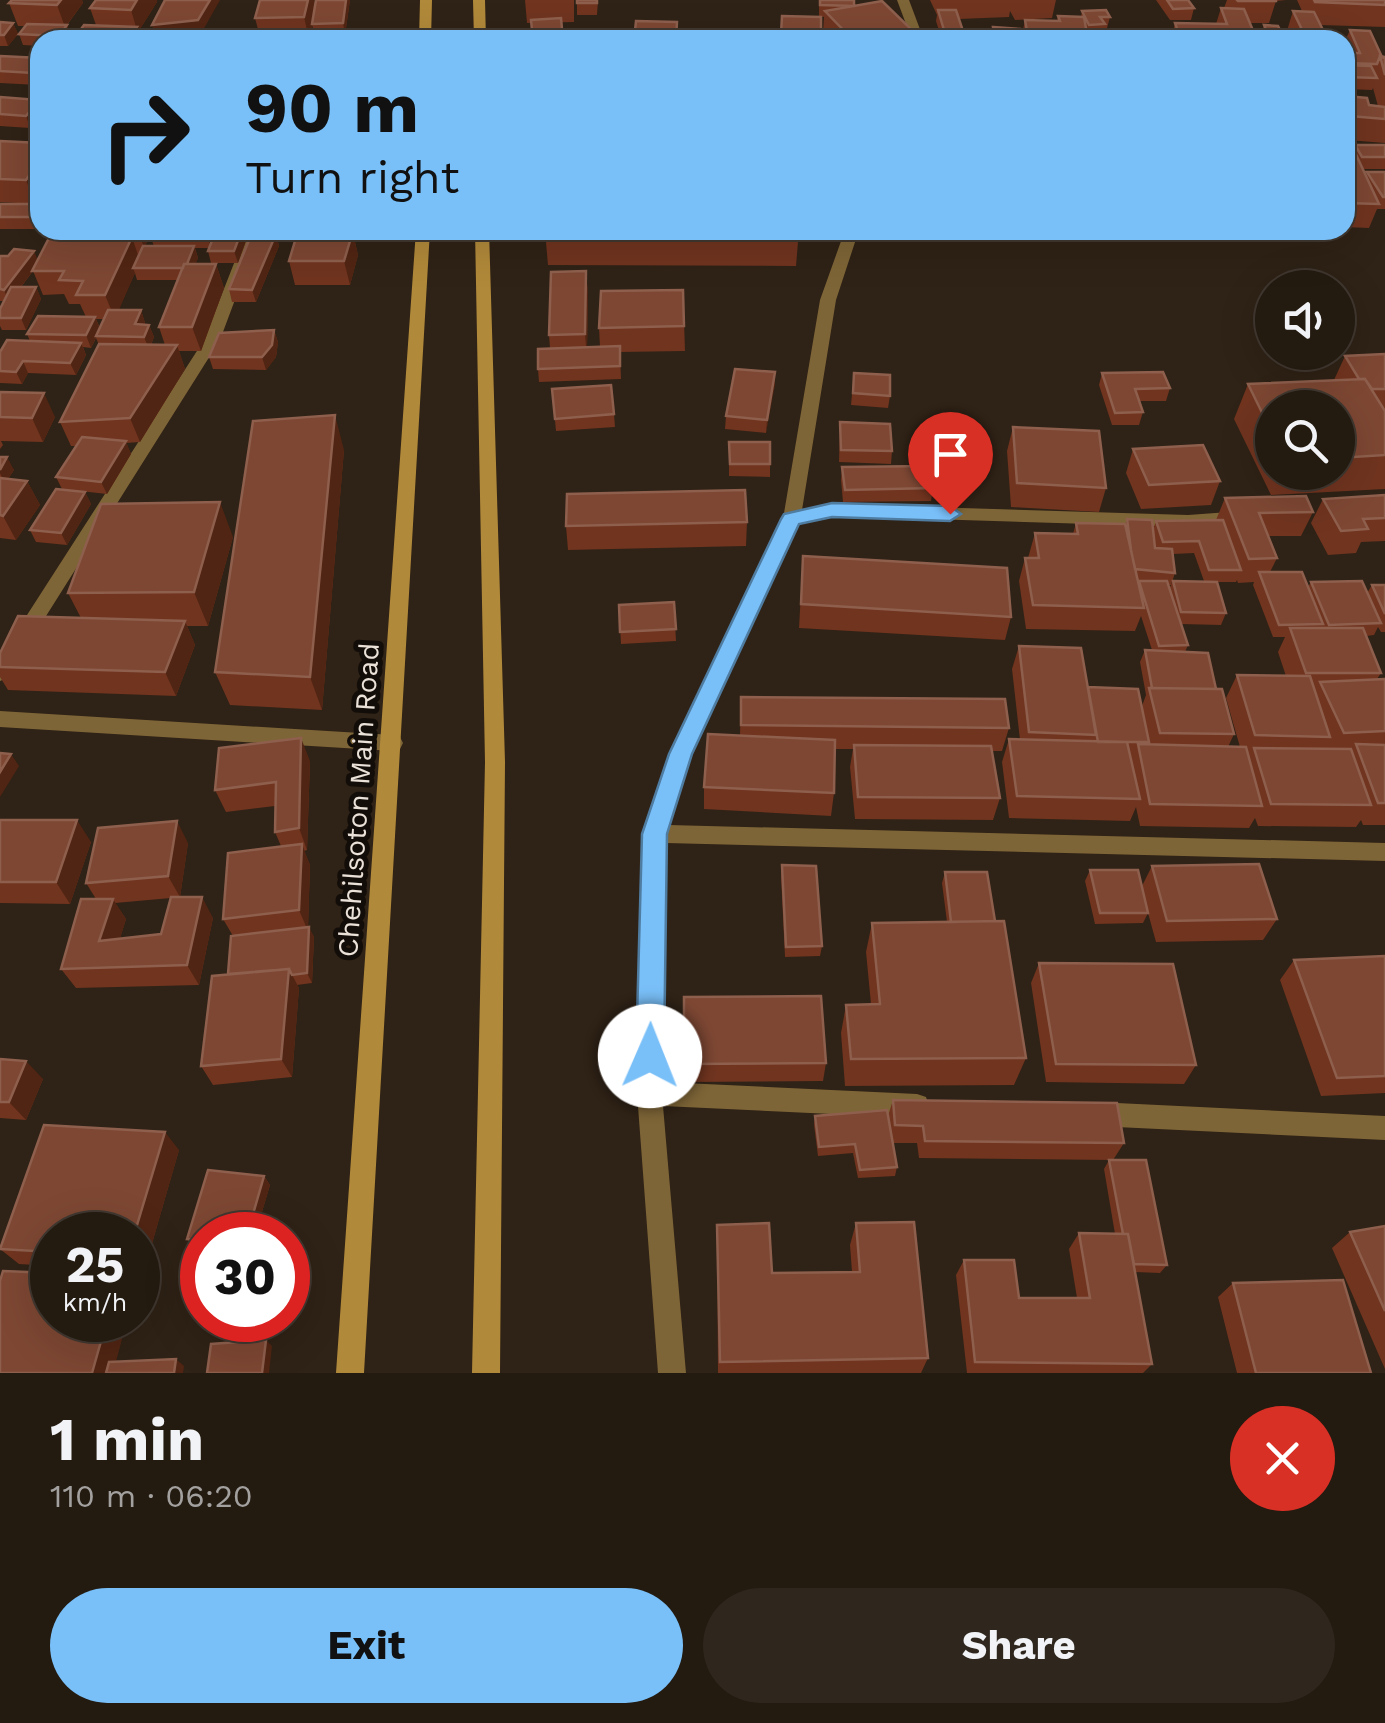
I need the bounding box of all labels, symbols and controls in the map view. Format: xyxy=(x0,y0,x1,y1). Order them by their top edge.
text: 90 m xyxy=(245,67,419,149)
icon: right xyxy=(80,70,210,200)
text: Turn right xyxy=(245,151,459,204)
map controls xyxy=(1255,270,1355,490)
button: sound xyxy=(1255,270,1355,370)
button: search xyxy=(1255,390,1355,490)
pin xyxy=(908,412,993,515)
icon: arrive xyxy=(923,427,978,482)
street label: Chehilsoton Main Road xyxy=(331,642,386,958)
position arrow xyxy=(598,1004,702,1108)
speed limit sign: 30 xyxy=(180,1212,310,1342)
text: 25 xyxy=(66,1235,124,1294)
text: km/h xyxy=(63,1288,127,1317)
text: 1 min xyxy=(50,1404,204,1475)
button: close xyxy=(1230,1406,1335,1511)
text: 110 m · 06:20 xyxy=(50,1477,253,1515)
button: Exit xyxy=(50,1588,683,1703)
button: Share xyxy=(703,1588,1335,1703)

